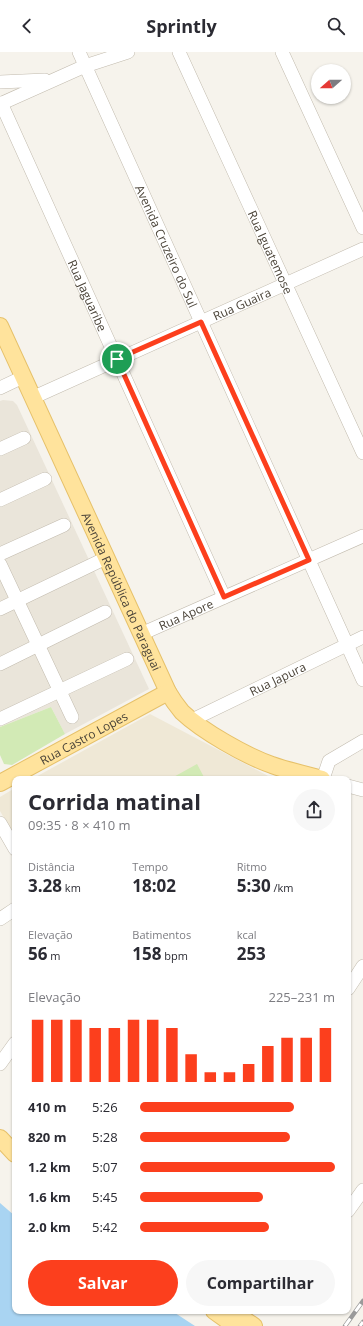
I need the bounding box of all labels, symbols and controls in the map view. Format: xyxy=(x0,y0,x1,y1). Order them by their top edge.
text: Sprintly xyxy=(146,14,217,38)
icon: back xyxy=(16,15,38,37)
icon: search xyxy=(325,15,347,37)
north arrow xyxy=(311,64,351,104)
map controls xyxy=(311,64,351,104)
street label: Avenida Cruzeiro do Sul xyxy=(132,182,202,310)
street label: Rua Iguatemose xyxy=(244,207,297,297)
street label: Rua Jaguaribe xyxy=(64,257,112,334)
street label: Rua Guaira xyxy=(210,283,273,324)
pin xyxy=(100,342,134,376)
icon: arrive xyxy=(106,348,128,370)
street label: Avenida República do Paraguai xyxy=(78,509,166,673)
street label: Rua Apore xyxy=(156,595,216,634)
street label: Rua Japura xyxy=(246,658,309,699)
street label: Rua Castro Lopes xyxy=(37,707,131,768)
text: Corrida matinal xyxy=(28,786,201,816)
button: share xyxy=(293,789,335,831)
text: 09:35 · 8 × 410 m xyxy=(28,816,131,834)
text: Distância xyxy=(28,859,75,874)
text: Tempo xyxy=(132,859,168,874)
text: Ritmo xyxy=(237,859,267,874)
text: 3.28 xyxy=(28,874,62,897)
text: 18:02 xyxy=(132,874,176,897)
text: 5:30 xyxy=(237,874,271,897)
text: km xyxy=(62,880,81,895)
text: /km xyxy=(271,880,294,895)
text: Elevação xyxy=(28,927,73,942)
text: Batimentos xyxy=(132,927,191,942)
text: kcal xyxy=(237,927,257,942)
text: 56 xyxy=(28,942,47,965)
text: 158 xyxy=(132,942,162,965)
text: 253 xyxy=(237,942,266,965)
text: m xyxy=(47,948,61,963)
text: bpm xyxy=(162,948,188,963)
text: Elevação xyxy=(28,988,81,1006)
text: 225–231 m xyxy=(268,988,335,1006)
text: 410 m xyxy=(28,1098,66,1116)
text: 5:26 xyxy=(92,1098,118,1116)
text: 820 m xyxy=(28,1128,66,1146)
text: 5:28 xyxy=(92,1128,118,1146)
text: 1.2 km xyxy=(28,1158,71,1176)
text: 5:07 xyxy=(92,1158,118,1176)
text: 1.6 km xyxy=(28,1188,71,1206)
text: 5:45 xyxy=(92,1188,118,1206)
text: 2.0 km xyxy=(28,1218,71,1236)
text: 5:42 xyxy=(92,1218,118,1236)
button: Salvar xyxy=(28,1260,178,1306)
button: Compartilhar xyxy=(186,1260,335,1306)

